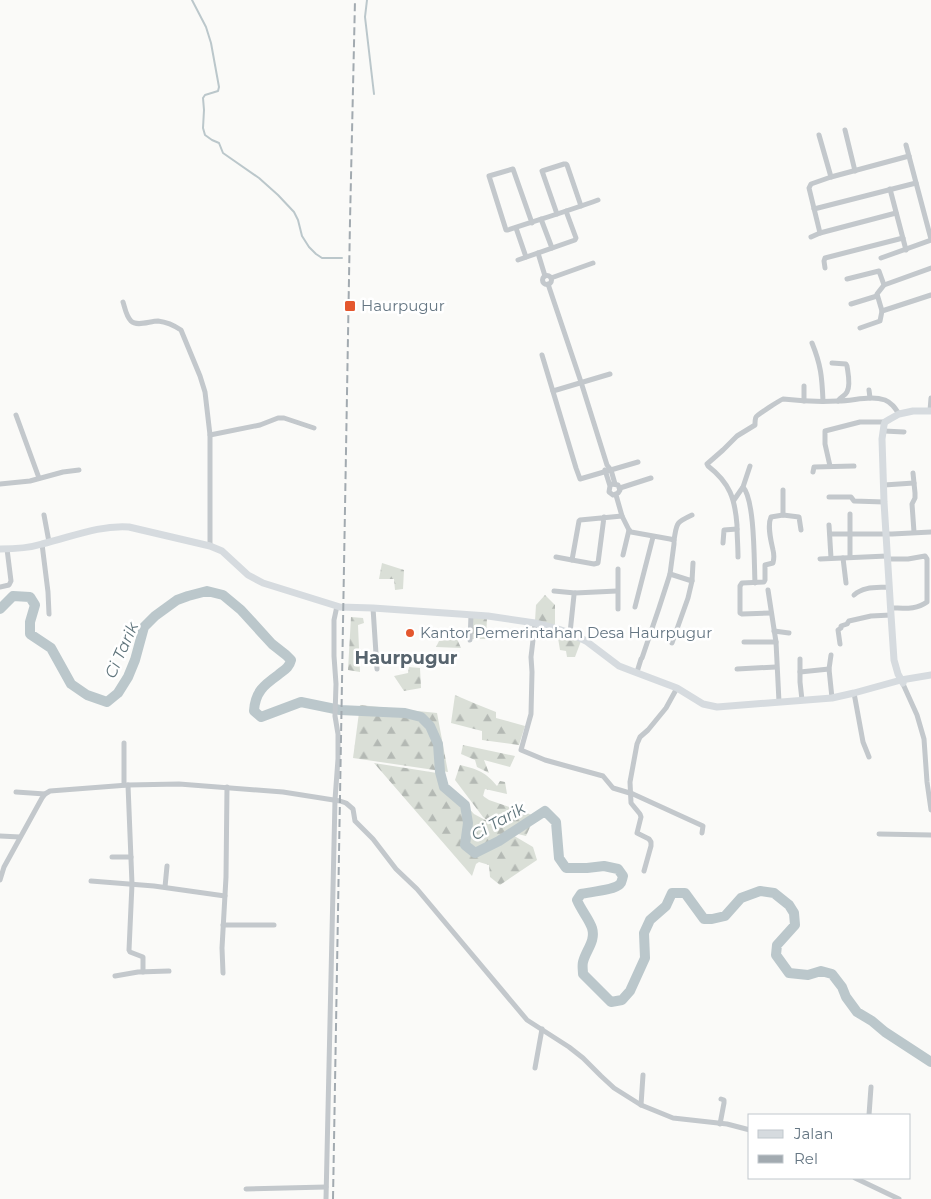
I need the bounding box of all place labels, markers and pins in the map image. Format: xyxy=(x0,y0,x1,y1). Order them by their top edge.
place label: Haurpugur xyxy=(361,296,445,315)
marker: Haurpugur xyxy=(343,299,357,313)
place label: Kantor Pemerintahan Desa Haurpugur xyxy=(420,623,712,642)
marker: Kantor Pemerintahan Desa Haurpugur xyxy=(404,627,416,639)

